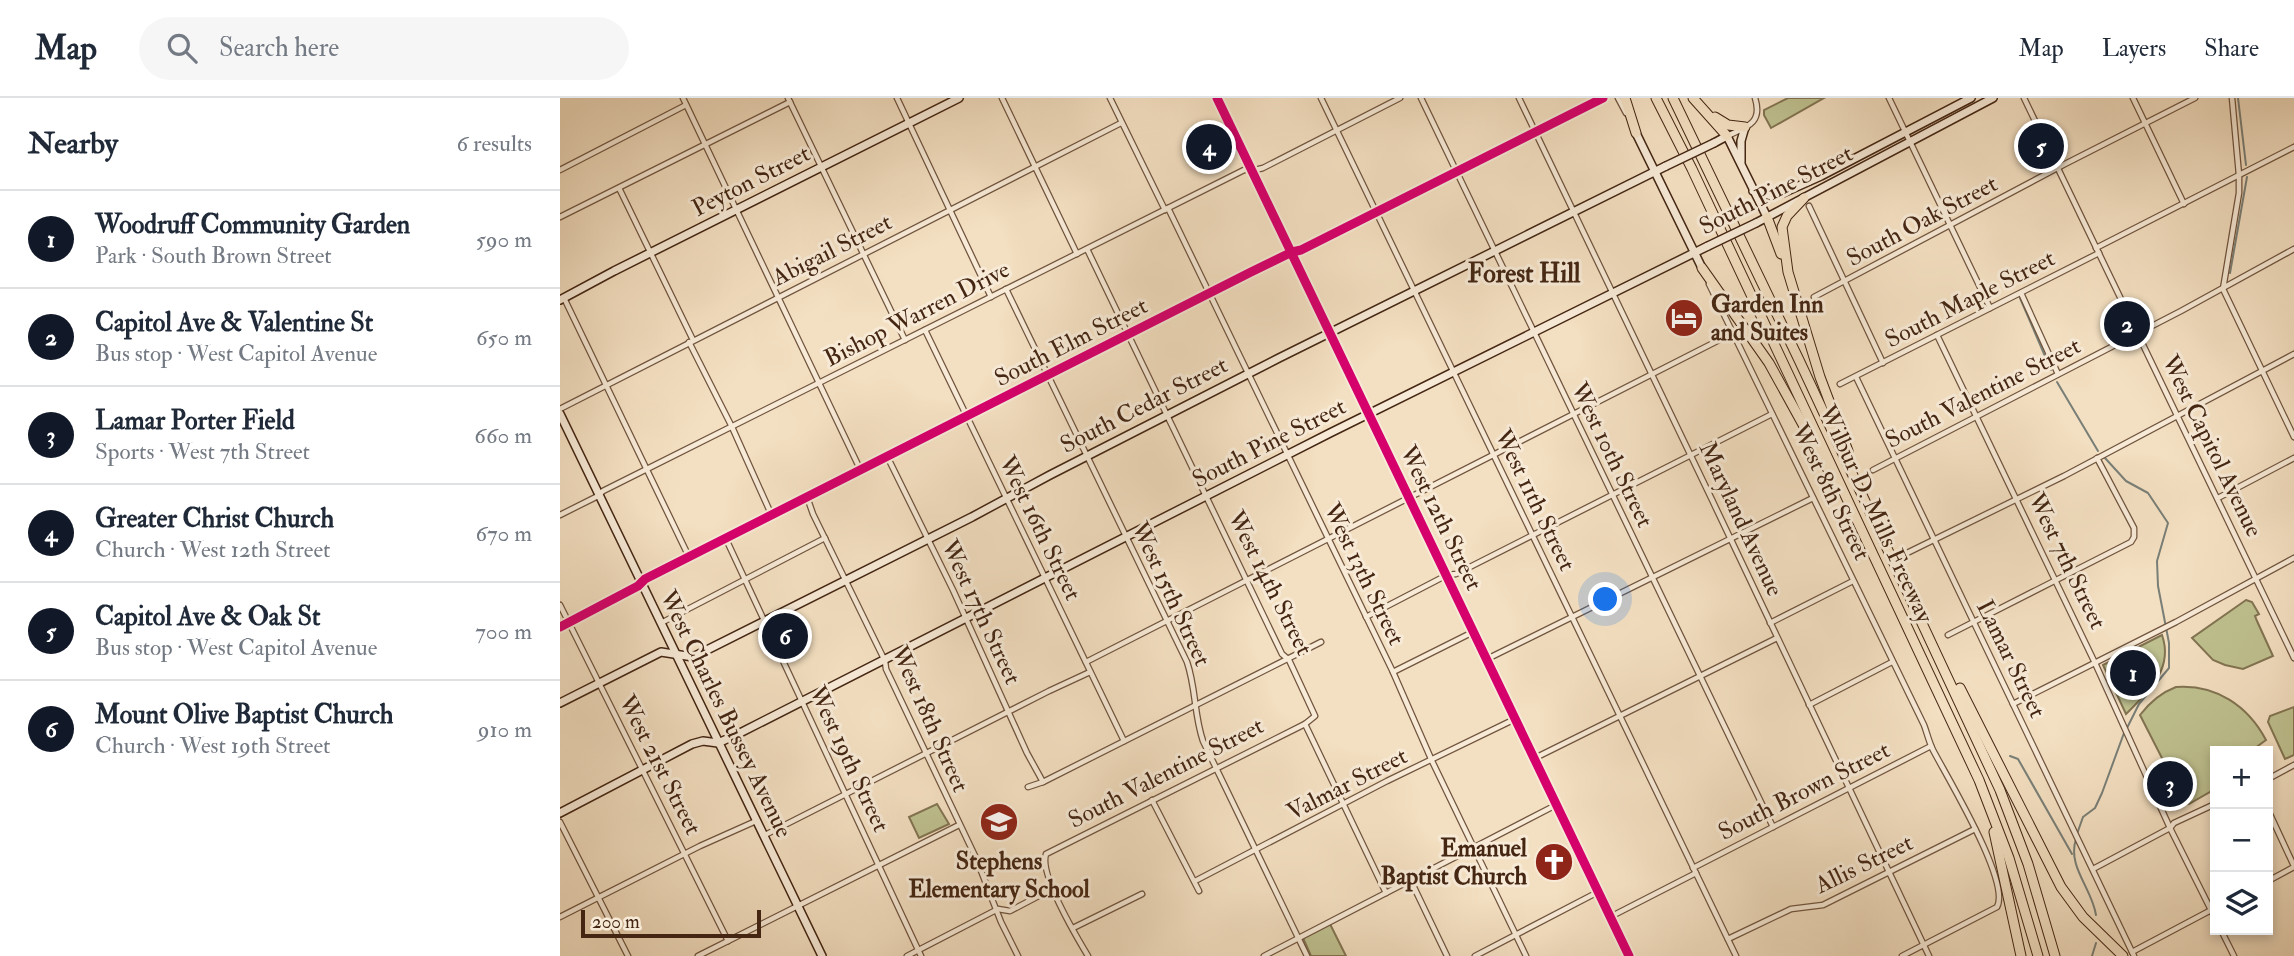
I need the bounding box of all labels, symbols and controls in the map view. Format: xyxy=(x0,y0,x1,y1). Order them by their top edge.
search box xyxy=(139,17,629,80)
text: Map xyxy=(35,28,97,69)
icon: search xyxy=(163,29,201,67)
text: Search here xyxy=(219,32,339,64)
text: Map xyxy=(2019,33,2064,64)
text: Layers xyxy=(2102,33,2166,64)
text: Share xyxy=(2204,33,2259,64)
pin: 5 xyxy=(2018,120,2064,172)
pin: 4 xyxy=(1186,121,1232,173)
text: Nearby xyxy=(28,125,118,162)
text: 6 results xyxy=(457,129,532,158)
street label: Peyton Street xyxy=(687,138,815,224)
street label: South Pine Street xyxy=(1694,138,1858,242)
street label: South Oak Street xyxy=(1841,168,2003,274)
street label: Abigail Street xyxy=(766,206,897,294)
text: Woodruff Community Garden xyxy=(95,209,410,241)
text: 1 xyxy=(47,225,55,254)
text: 590 m xyxy=(476,225,532,254)
text: Park · South Brown Street xyxy=(95,241,332,270)
street label: South Maple Street xyxy=(1880,243,2060,355)
street label: Bishop Warren Drive xyxy=(819,254,1015,374)
district label: Forest Hill xyxy=(1467,258,1581,290)
place label: Garden Inn and Suites xyxy=(1711,289,1824,348)
street label: South Elm Street xyxy=(989,290,1153,394)
hotel icon: Garden Inn and Suites xyxy=(1663,297,1705,339)
pin: 2 xyxy=(2104,298,2150,350)
text: Capitol Ave & Valentine St xyxy=(95,307,373,339)
text: 2 xyxy=(45,323,57,352)
text: 650 m xyxy=(476,323,532,352)
street label: South Valentine Street xyxy=(1880,330,2086,456)
text: Bus stop · West Capitol Avenue xyxy=(95,339,377,368)
street label: South Cedar Street xyxy=(1055,349,1233,461)
street label: West Capitol Avenue xyxy=(2154,349,2270,542)
street label: West 10th Street xyxy=(1563,377,1661,533)
street label: South Pine Street xyxy=(1187,391,1351,495)
street label: Wilbur D. Mills Freeway xyxy=(1811,399,1940,628)
text: Lamar Porter Field xyxy=(95,405,295,437)
street label: West 8th Street xyxy=(1784,418,1877,565)
text: 3 xyxy=(47,421,55,450)
text: 660 m xyxy=(474,421,532,450)
street label: West 11th Street xyxy=(1487,423,1583,576)
text: Sports · West 7th Street xyxy=(95,437,310,466)
street label: Maryland Avenue xyxy=(1692,437,1790,601)
street label: West 12th Street xyxy=(1392,440,1490,596)
street label: West 16th Street xyxy=(991,450,1088,606)
street label: West 7th Street xyxy=(2020,487,2113,634)
street label: West 13th Street xyxy=(1316,497,1412,650)
text: Greater Christ Church xyxy=(95,503,334,535)
street label: West 14th Street xyxy=(1220,505,1320,661)
street label: West 15th Street xyxy=(1124,516,1218,671)
text: 4 xyxy=(45,519,57,548)
text: 670 m xyxy=(475,519,532,548)
street label: West 17th Street xyxy=(934,534,1028,690)
text: Church · West 12th Street xyxy=(95,535,330,564)
your location xyxy=(1588,582,1622,616)
street label: West Charles Bussey Avenue xyxy=(652,584,799,843)
street label: Lamar Street xyxy=(1969,595,2053,723)
text: Capitol Ave & Oak St xyxy=(95,601,320,633)
pin: 6 xyxy=(762,610,808,662)
text: 5 xyxy=(46,617,56,646)
text: 700 m xyxy=(475,617,532,646)
text: Bus stop · West Capitol Avenue xyxy=(95,633,377,662)
street label: West 18th Street xyxy=(884,640,976,797)
pin: 1 xyxy=(2110,647,2156,699)
street label: West 19th Street xyxy=(801,680,896,837)
street label: West 21st Street xyxy=(611,689,709,840)
text: Mount Olive Baptist Church xyxy=(95,699,393,731)
street label: South Valentine Street xyxy=(1063,710,1269,836)
text: 6 xyxy=(45,715,57,744)
text: 910 m xyxy=(478,715,532,744)
text: Church · West 19th Street xyxy=(95,731,330,760)
street label: South Brown Street xyxy=(1713,734,1895,848)
street label: Valmar Street xyxy=(1281,740,1413,828)
map controls xyxy=(2210,746,2273,935)
button: + xyxy=(2210,746,2273,809)
pin: 3 xyxy=(2147,758,2193,810)
school or university icon: Stephens Elementary School xyxy=(978,801,1020,843)
button: − xyxy=(2210,809,2273,872)
street label: Allis Street xyxy=(1809,827,1918,901)
place label: Emanuel Baptist Church xyxy=(1381,833,1528,892)
church icon: Emanuel Baptist Church xyxy=(1533,841,1575,883)
place label: Stephens Elementary School xyxy=(908,846,1090,905)
button: layers xyxy=(2210,872,2273,935)
scale bar xyxy=(581,907,761,939)
text: 200 m xyxy=(592,910,640,934)

